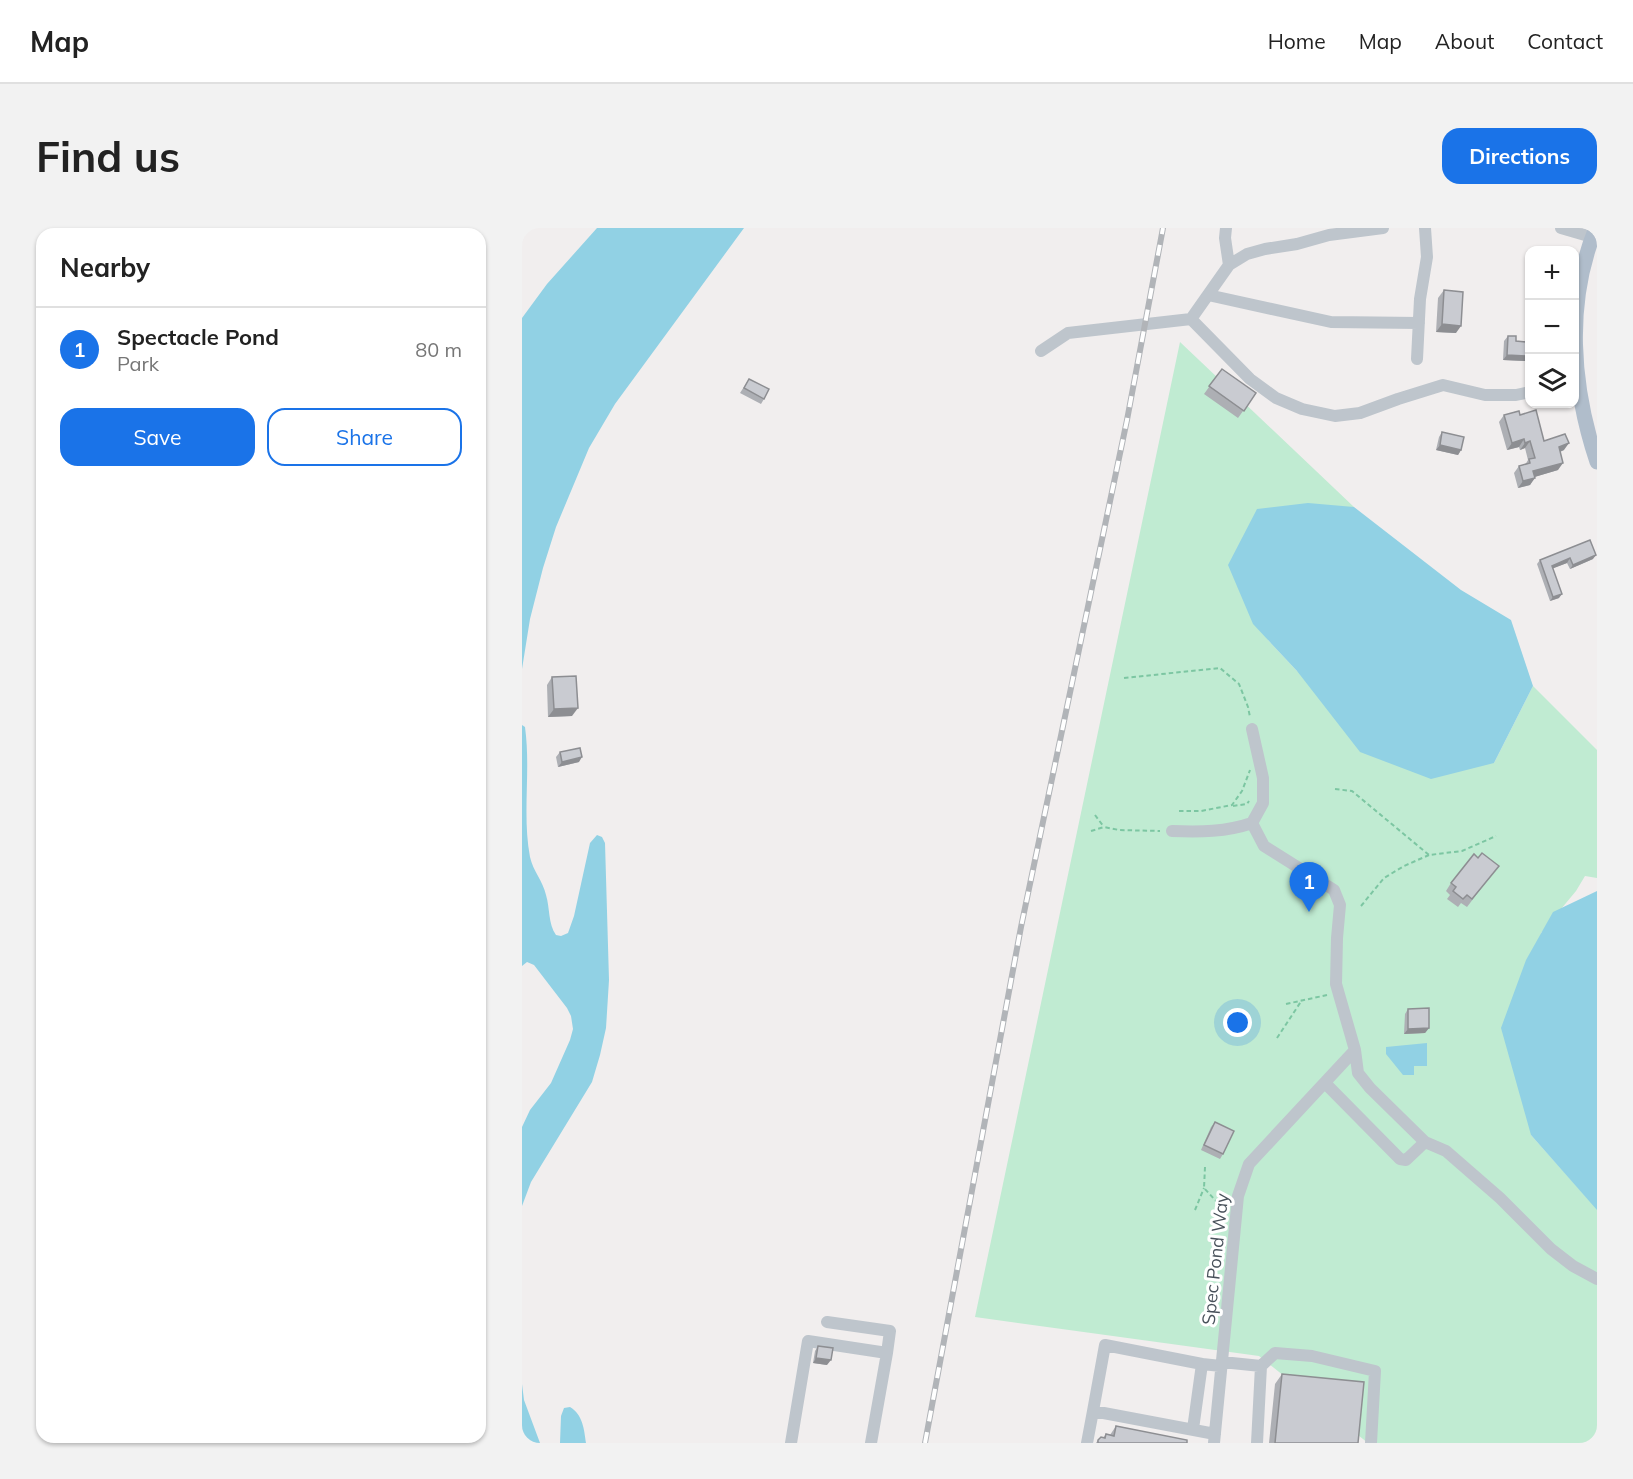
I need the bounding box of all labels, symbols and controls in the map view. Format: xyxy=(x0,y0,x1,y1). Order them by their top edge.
text: Map xyxy=(30,24,89,59)
text: Home xyxy=(1268,28,1326,54)
text: Map xyxy=(1359,28,1402,54)
text: About xyxy=(1435,28,1494,54)
text: Contact xyxy=(1527,28,1603,54)
button: Directions xyxy=(1442,128,1597,184)
text: Find us xyxy=(36,130,180,183)
map controls xyxy=(1525,246,1579,408)
button: + xyxy=(1525,246,1579,300)
text: Nearby xyxy=(60,251,150,284)
button: − xyxy=(1525,300,1579,354)
text: Spectacle Pond xyxy=(117,323,279,351)
text: 1 xyxy=(74,337,86,362)
text: 80 m xyxy=(415,337,462,362)
text: Park xyxy=(117,351,159,376)
button: layers xyxy=(1525,354,1579,408)
button: Save xyxy=(60,408,255,466)
button: Share xyxy=(267,408,462,466)
pin: 1 xyxy=(1290,862,1328,912)
your location xyxy=(1223,1008,1252,1037)
street label: Spec Pond Way xyxy=(1197,1192,1233,1326)

